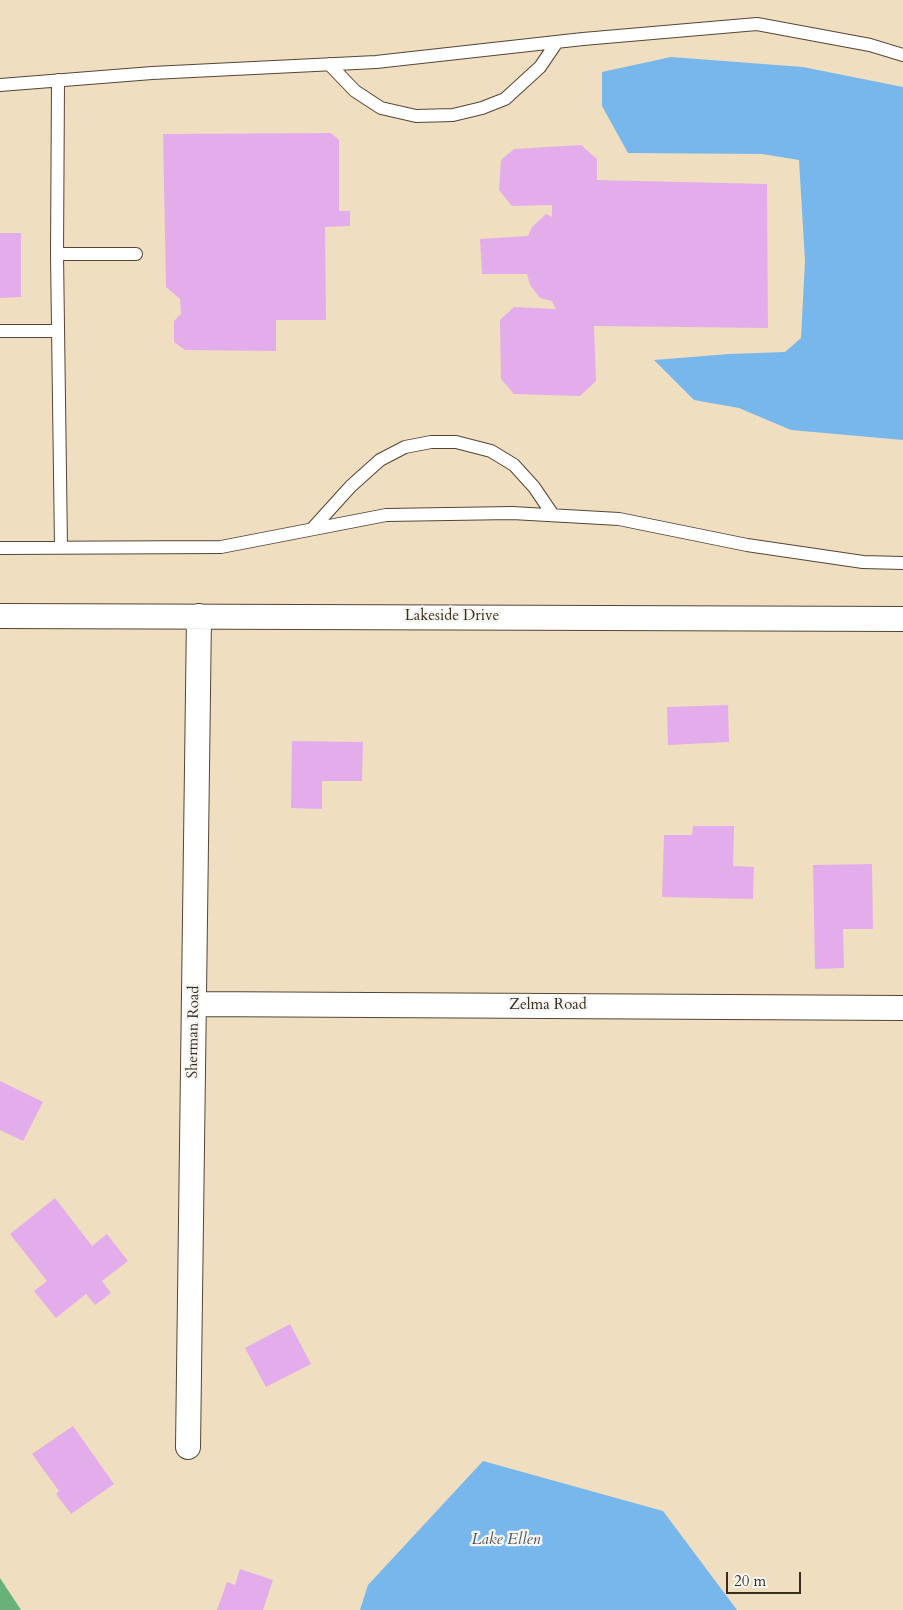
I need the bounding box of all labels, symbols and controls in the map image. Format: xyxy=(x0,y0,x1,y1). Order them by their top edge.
street label: Lakeside Drive xyxy=(405,608,499,626)
street label: Sherman Road xyxy=(184,985,204,1079)
street label: Zelma Road xyxy=(509,997,587,1015)
water label: Lake Ellen xyxy=(471,1530,541,1550)
scale bar xyxy=(728,1562,803,1594)
text: 20 m xyxy=(734,1571,766,1591)

